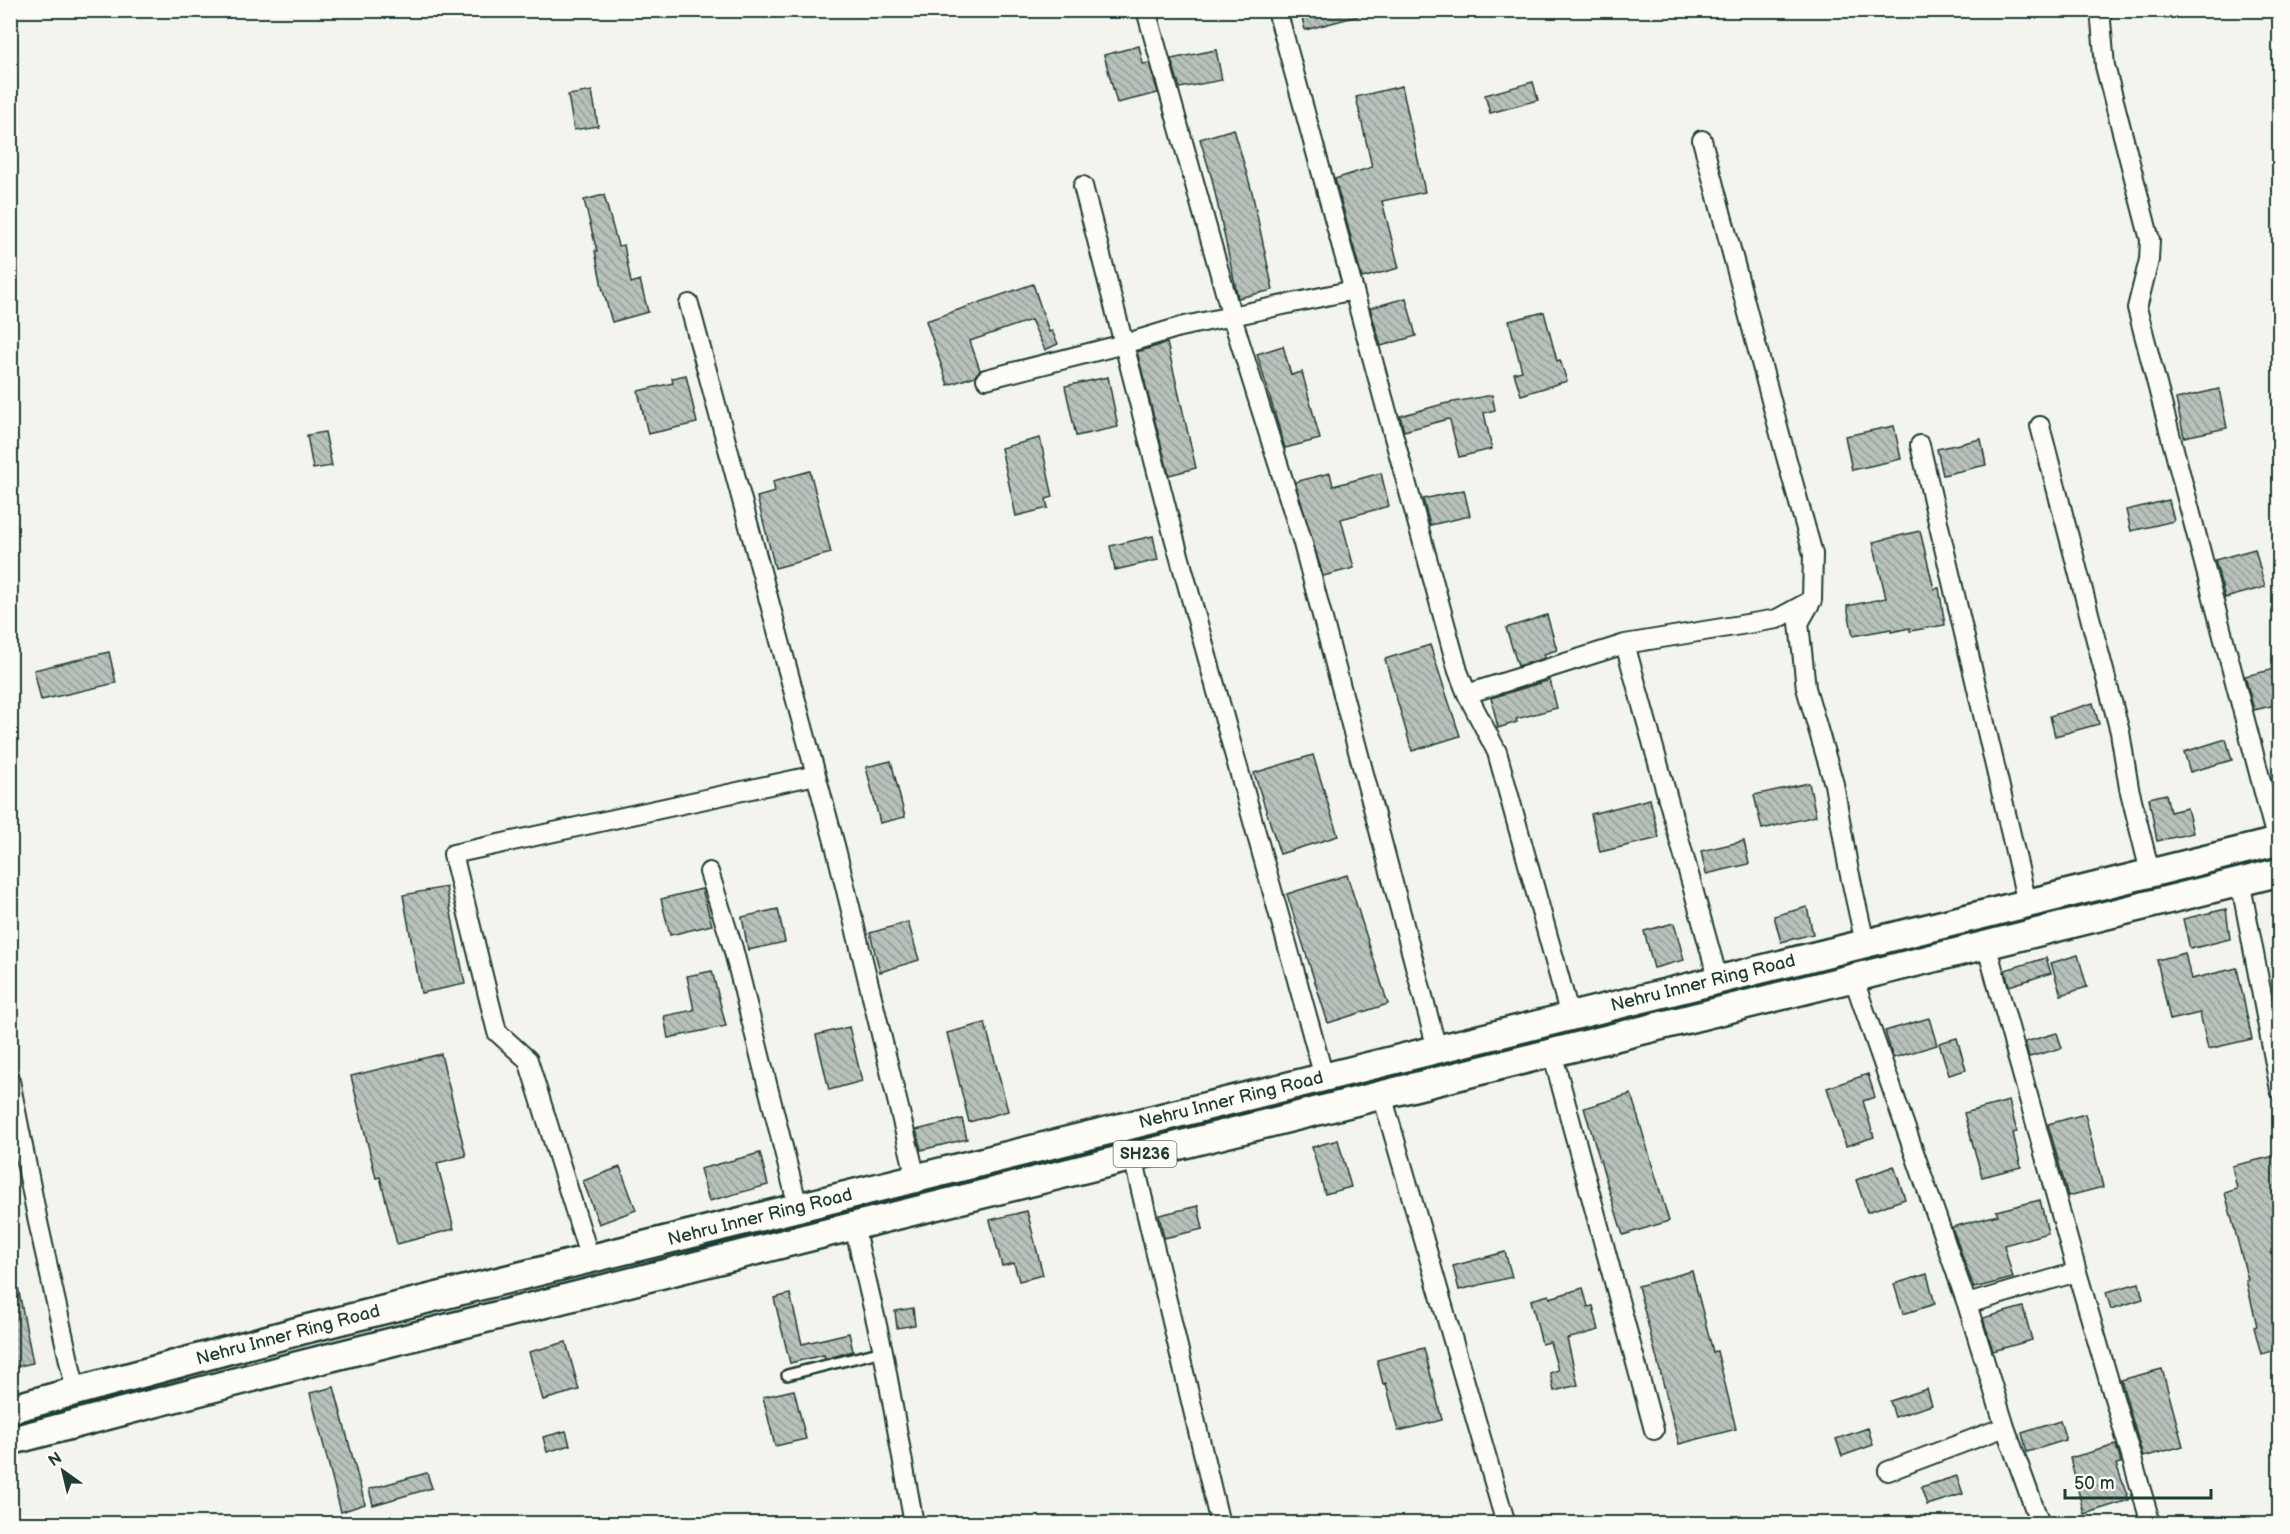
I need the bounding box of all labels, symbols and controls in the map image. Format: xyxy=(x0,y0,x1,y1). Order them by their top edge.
street label: Nehru Inner Ring Road xyxy=(1609,950,1797,1016)
street label: Nehru Inner Ring Road xyxy=(1137,1067,1325,1133)
road number: SH236 xyxy=(1114,1141,1176,1167)
street label: Nehru Inner Ring Road xyxy=(666,1184,854,1250)
street label: Nehru Inner Ring Road xyxy=(194,1300,382,1370)
north arrow xyxy=(33,1441,93,1501)
text: N xyxy=(45,1449,66,1471)
scale bar xyxy=(2065,1462,2210,1500)
text: 50 m xyxy=(2074,1473,2115,1494)

